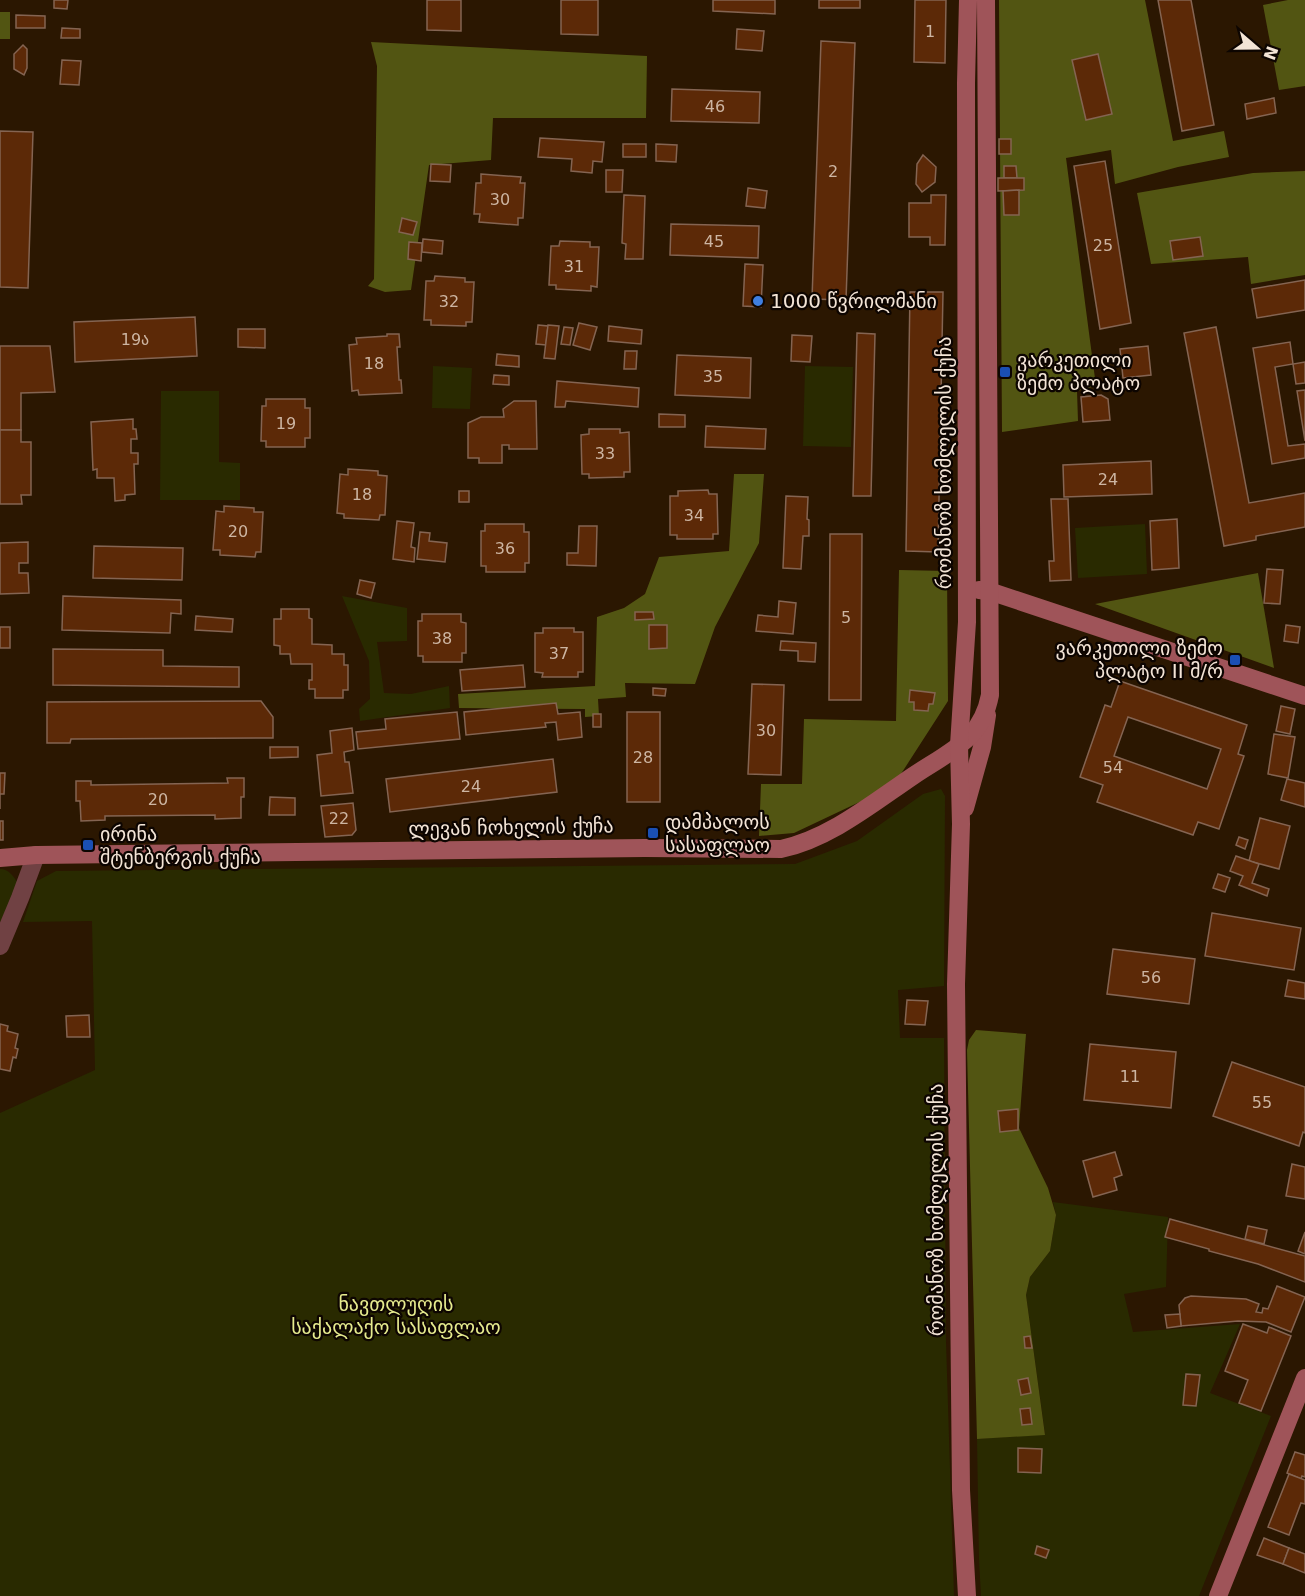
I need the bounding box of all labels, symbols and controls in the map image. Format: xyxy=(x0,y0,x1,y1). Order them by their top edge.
north arrow xyxy=(1227,18,1287,78)
house number: 1 xyxy=(925,22,935,41)
text: N xyxy=(1259,43,1282,63)
house number: 46 xyxy=(705,97,725,116)
house number: 2 xyxy=(828,162,838,181)
house number: 30 xyxy=(490,190,510,209)
house number: 45 xyxy=(704,232,724,251)
house number: 25 xyxy=(1093,236,1113,255)
house number: 31 xyxy=(564,257,584,276)
place label: 1000 წვრილმანი xyxy=(770,289,937,313)
house number: 32 xyxy=(439,292,459,311)
marker: 1000 წვრილმანი xyxy=(751,294,765,308)
house number: 19ა xyxy=(121,330,149,349)
street label: რომანოზ ხომლელის ქუჩა xyxy=(932,337,956,589)
place label: ვარკეთილი ზემო პლატო xyxy=(1017,348,1140,395)
house number: 18 xyxy=(364,354,384,373)
marker: ვარკეთილი ზემო პლატო xyxy=(998,365,1012,379)
house number: 35 xyxy=(703,367,723,386)
house number: 19 xyxy=(276,414,296,433)
house number: 33 xyxy=(595,444,615,463)
house number: 24 xyxy=(1098,470,1118,489)
house number: 18 xyxy=(352,485,372,504)
house number: 34 xyxy=(684,506,704,525)
house number: 20 xyxy=(228,522,248,541)
house number: 36 xyxy=(495,539,515,558)
house number: 5 xyxy=(841,608,851,627)
house number: 38 xyxy=(432,629,452,648)
place label: ვარკეთილი ზემო პლატო II მ/რ xyxy=(1056,636,1223,683)
house number: 37 xyxy=(549,644,569,663)
marker: ვარკეთილი ზემო პლატო II მ/რ xyxy=(1228,653,1242,667)
house number: 30 xyxy=(756,721,776,740)
house number: 28 xyxy=(633,748,653,767)
house number: 54 xyxy=(1103,758,1123,777)
house number: 24 xyxy=(461,777,481,796)
house number: 20 xyxy=(148,790,168,809)
house number: 22 xyxy=(329,809,349,828)
place label: დამპალოს სასაფლაო xyxy=(665,810,770,857)
street label: ლევან ჩოხელის ქუჩა xyxy=(408,813,614,841)
place label: ირინა შტენბერგის ქუჩა xyxy=(100,822,261,869)
marker: დამპალოს სასაფლაო xyxy=(646,826,660,840)
marker: ირინა შტენბერგის ქუჩა xyxy=(81,838,95,852)
house number: 56 xyxy=(1141,968,1161,987)
house number: 11 xyxy=(1120,1067,1140,1086)
street label: რომანოზ ხომლელის ქუჩა xyxy=(924,1084,948,1336)
house number: 55 xyxy=(1252,1093,1272,1112)
park label: ნავთლუღის საქალაქო სასაფლაო xyxy=(291,1292,501,1339)

